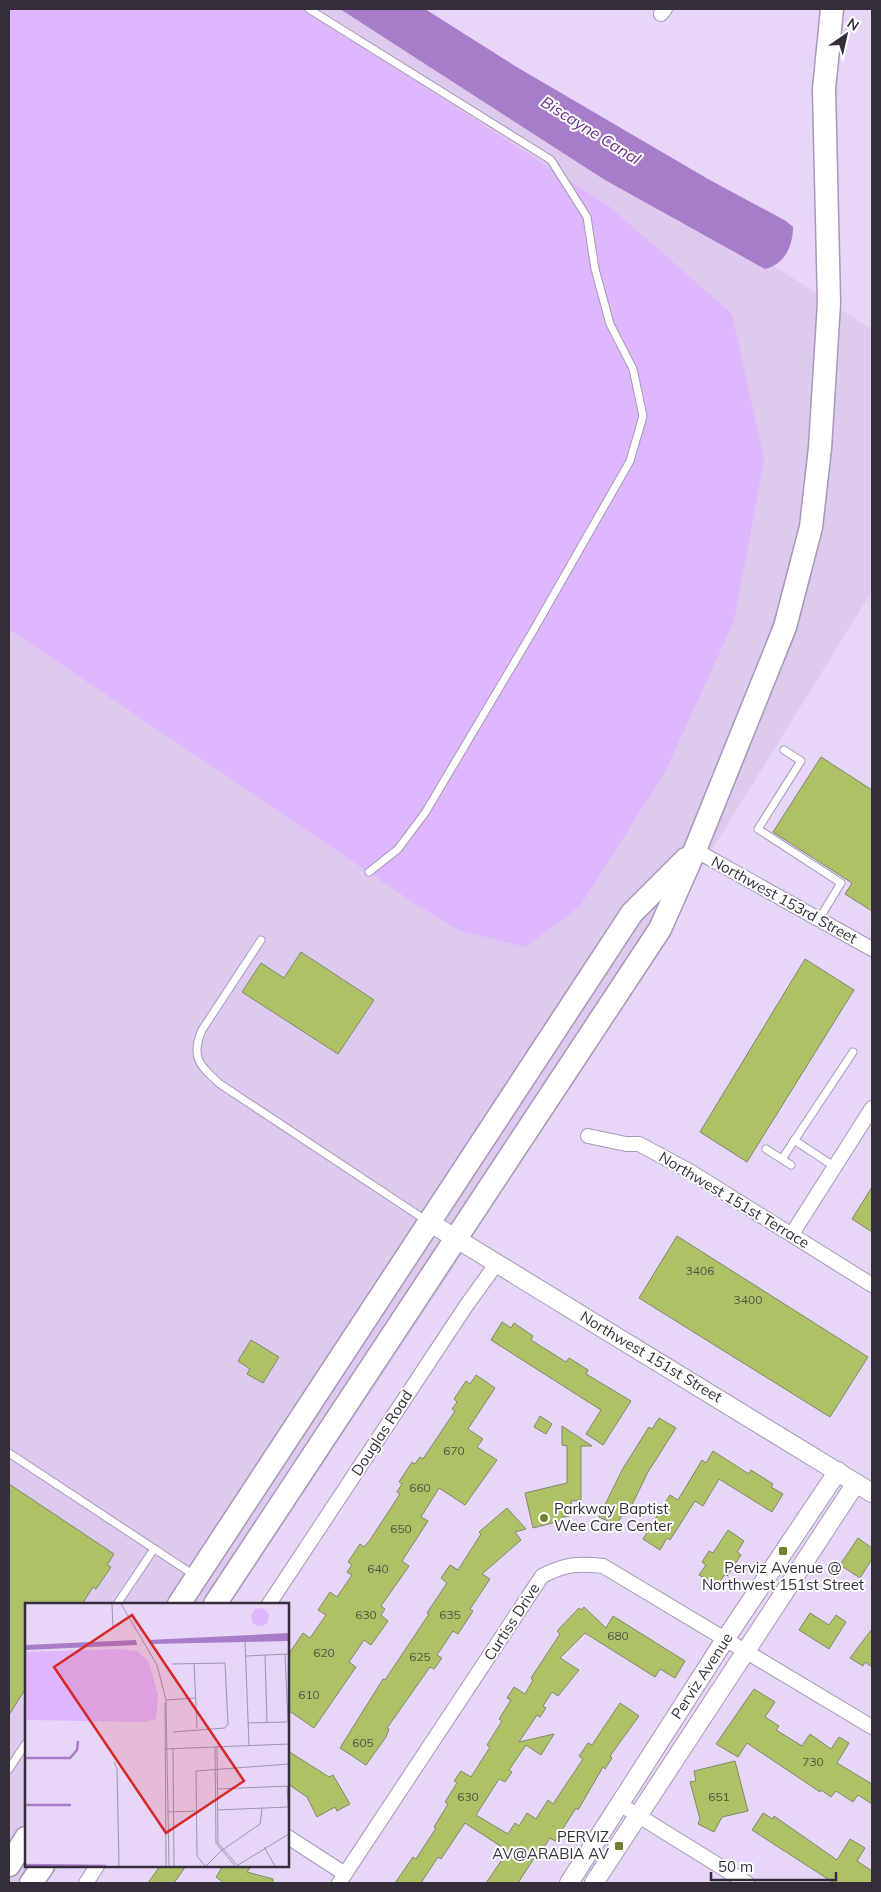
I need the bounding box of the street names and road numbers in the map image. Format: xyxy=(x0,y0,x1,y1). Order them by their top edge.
street label: Northwest 153rd Street xyxy=(708,852,861,948)
street label: Northwest 151st Terrace xyxy=(656,1147,813,1252)
street label: Northwest 151st Street xyxy=(577,1307,726,1406)
street label: Douglas Road xyxy=(347,1386,416,1479)
street label: Curtiss Drive xyxy=(480,1579,544,1664)
street label: Perviz Avenue xyxy=(667,1629,737,1722)

